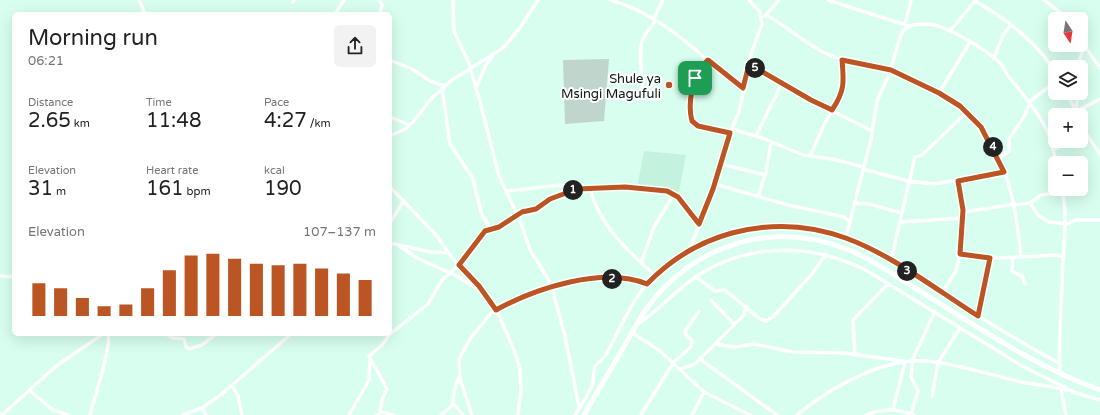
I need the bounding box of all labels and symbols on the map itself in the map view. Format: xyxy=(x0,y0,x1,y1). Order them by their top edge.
north arrow xyxy=(1048,12,1088,52)
pin: 5 xyxy=(745,58,765,78)
pin xyxy=(678,61,712,95)
place label: Shule ya Msingi Magufuli xyxy=(561,71,661,102)
marker: Shule ya Msingi Magufuli xyxy=(664,80,674,90)
pin: 4 xyxy=(983,137,1003,157)
pin: 1 xyxy=(563,180,583,200)
pin: 3 xyxy=(897,261,917,281)
pin: 2 xyxy=(602,269,622,289)

